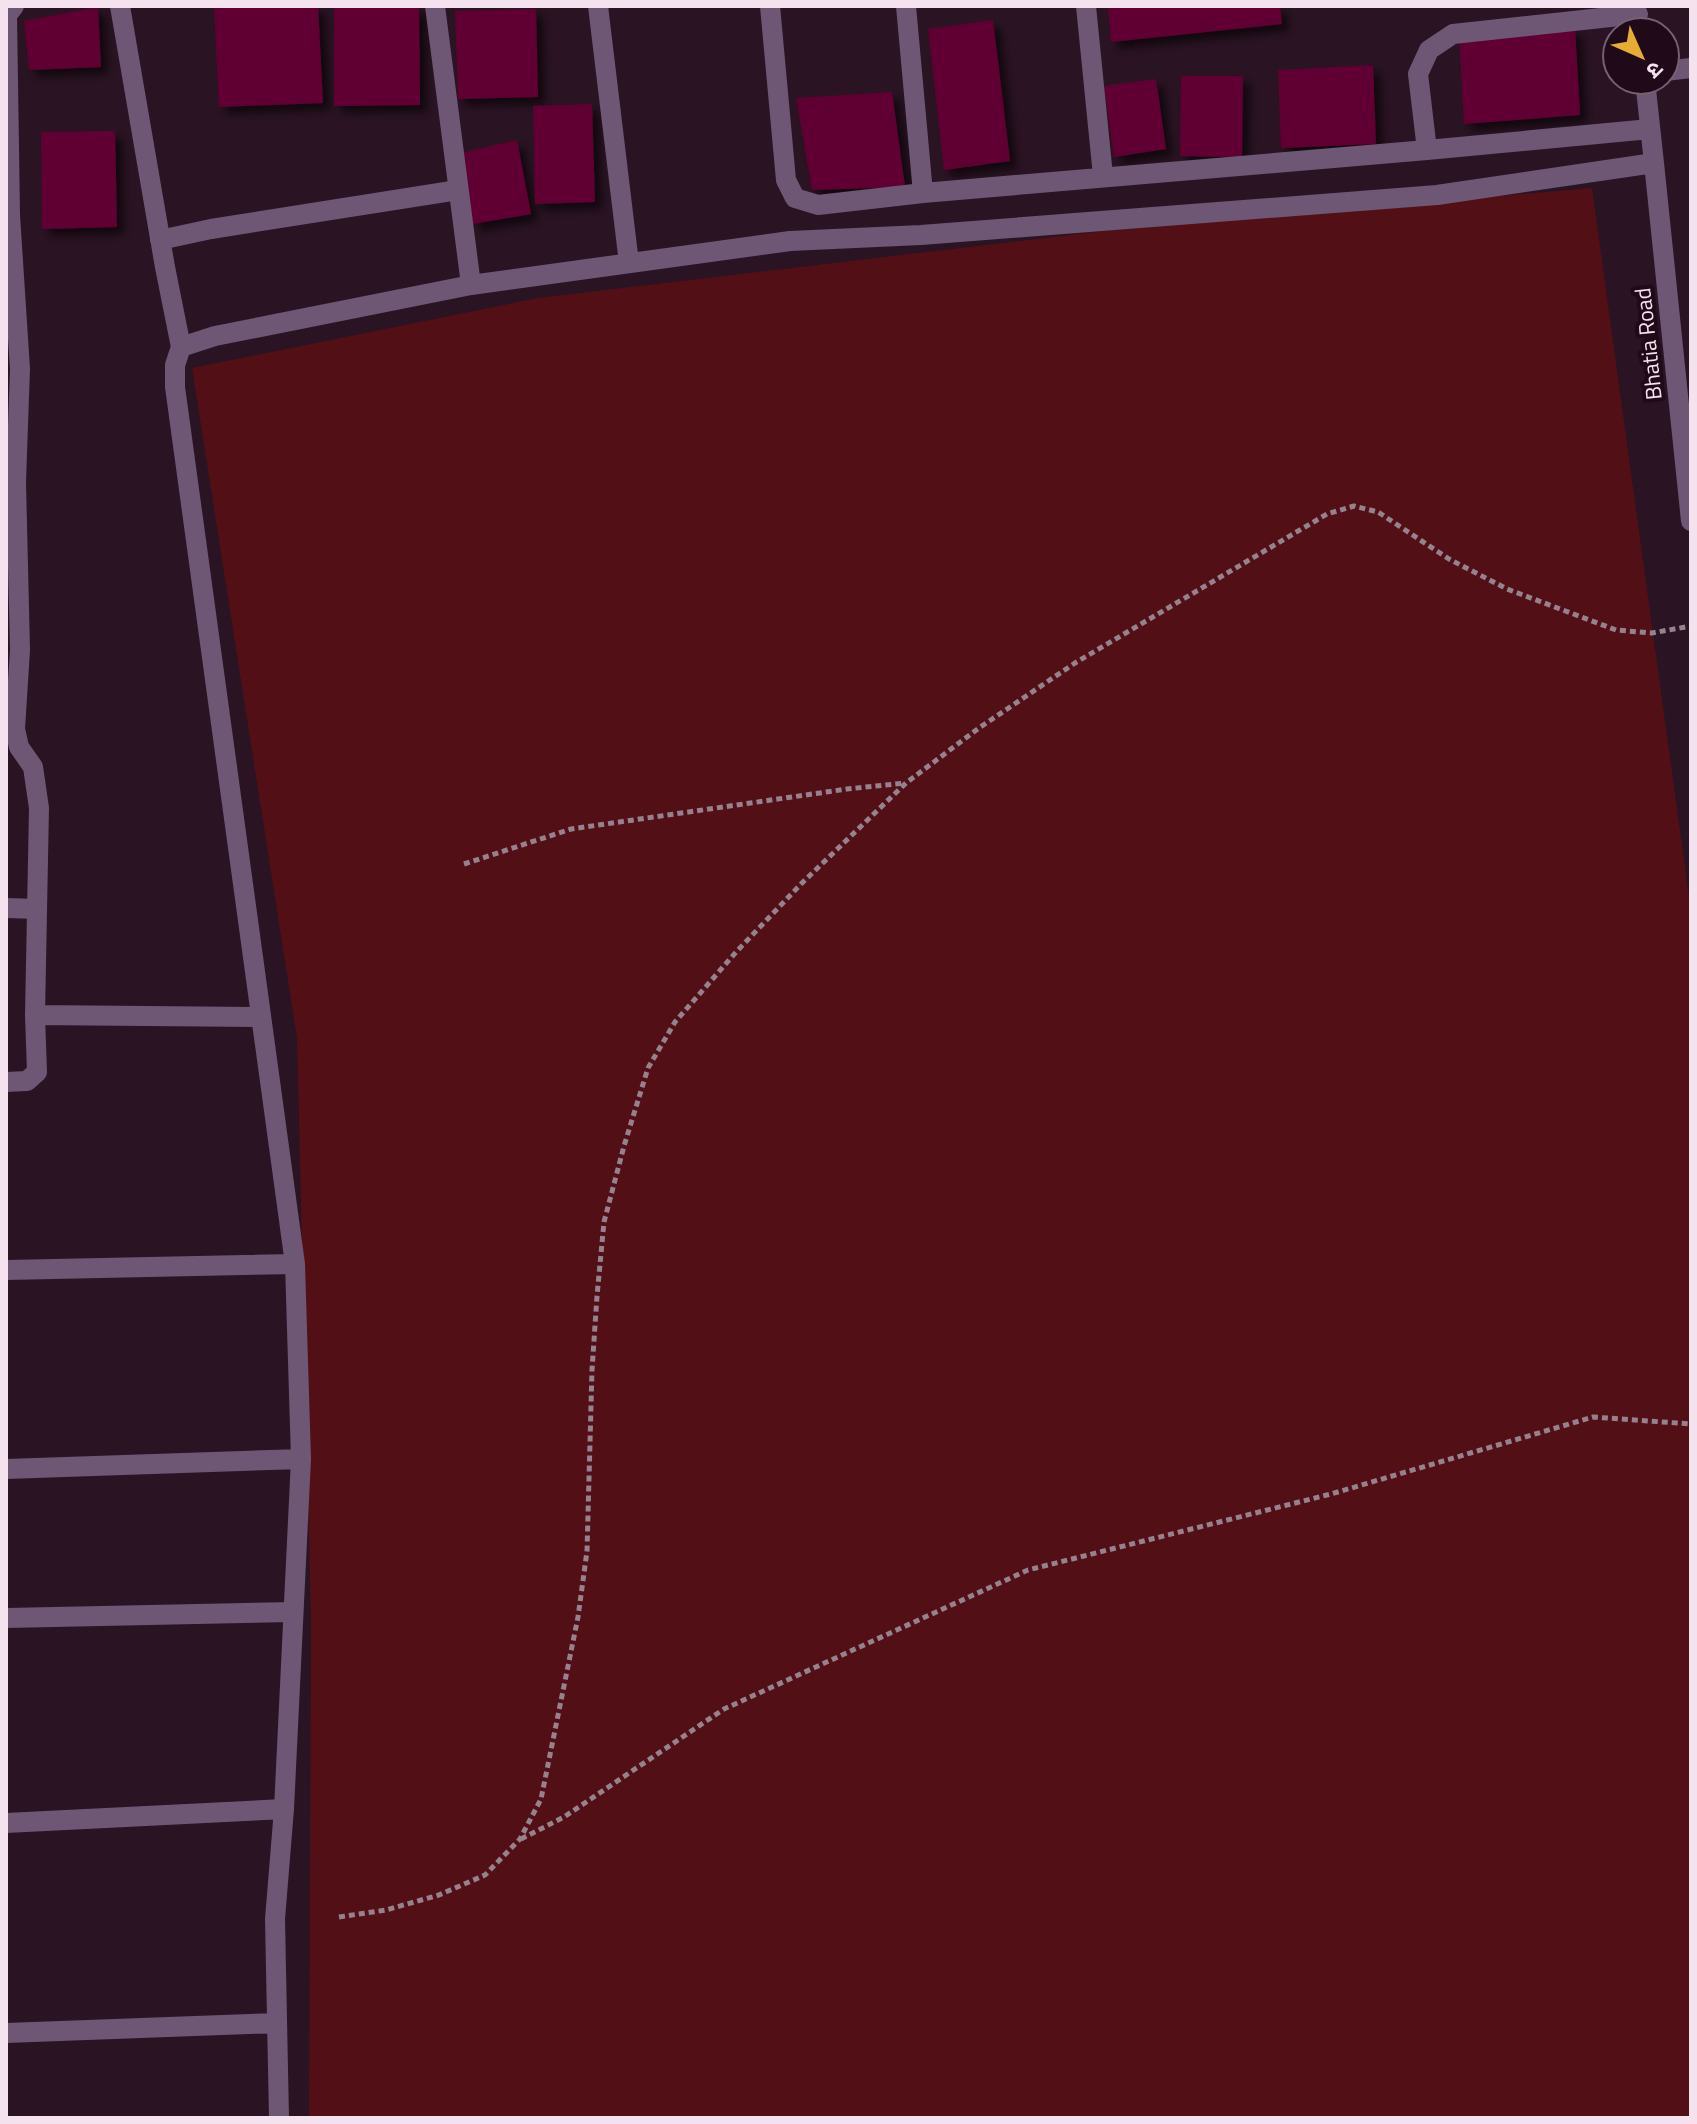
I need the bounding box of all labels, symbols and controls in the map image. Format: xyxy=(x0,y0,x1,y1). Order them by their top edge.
north arrow xyxy=(1601,16,1681,96)
text: उ xyxy=(1638,54,1672,88)
street label: Bhatia Road xyxy=(1625,286,1671,402)

